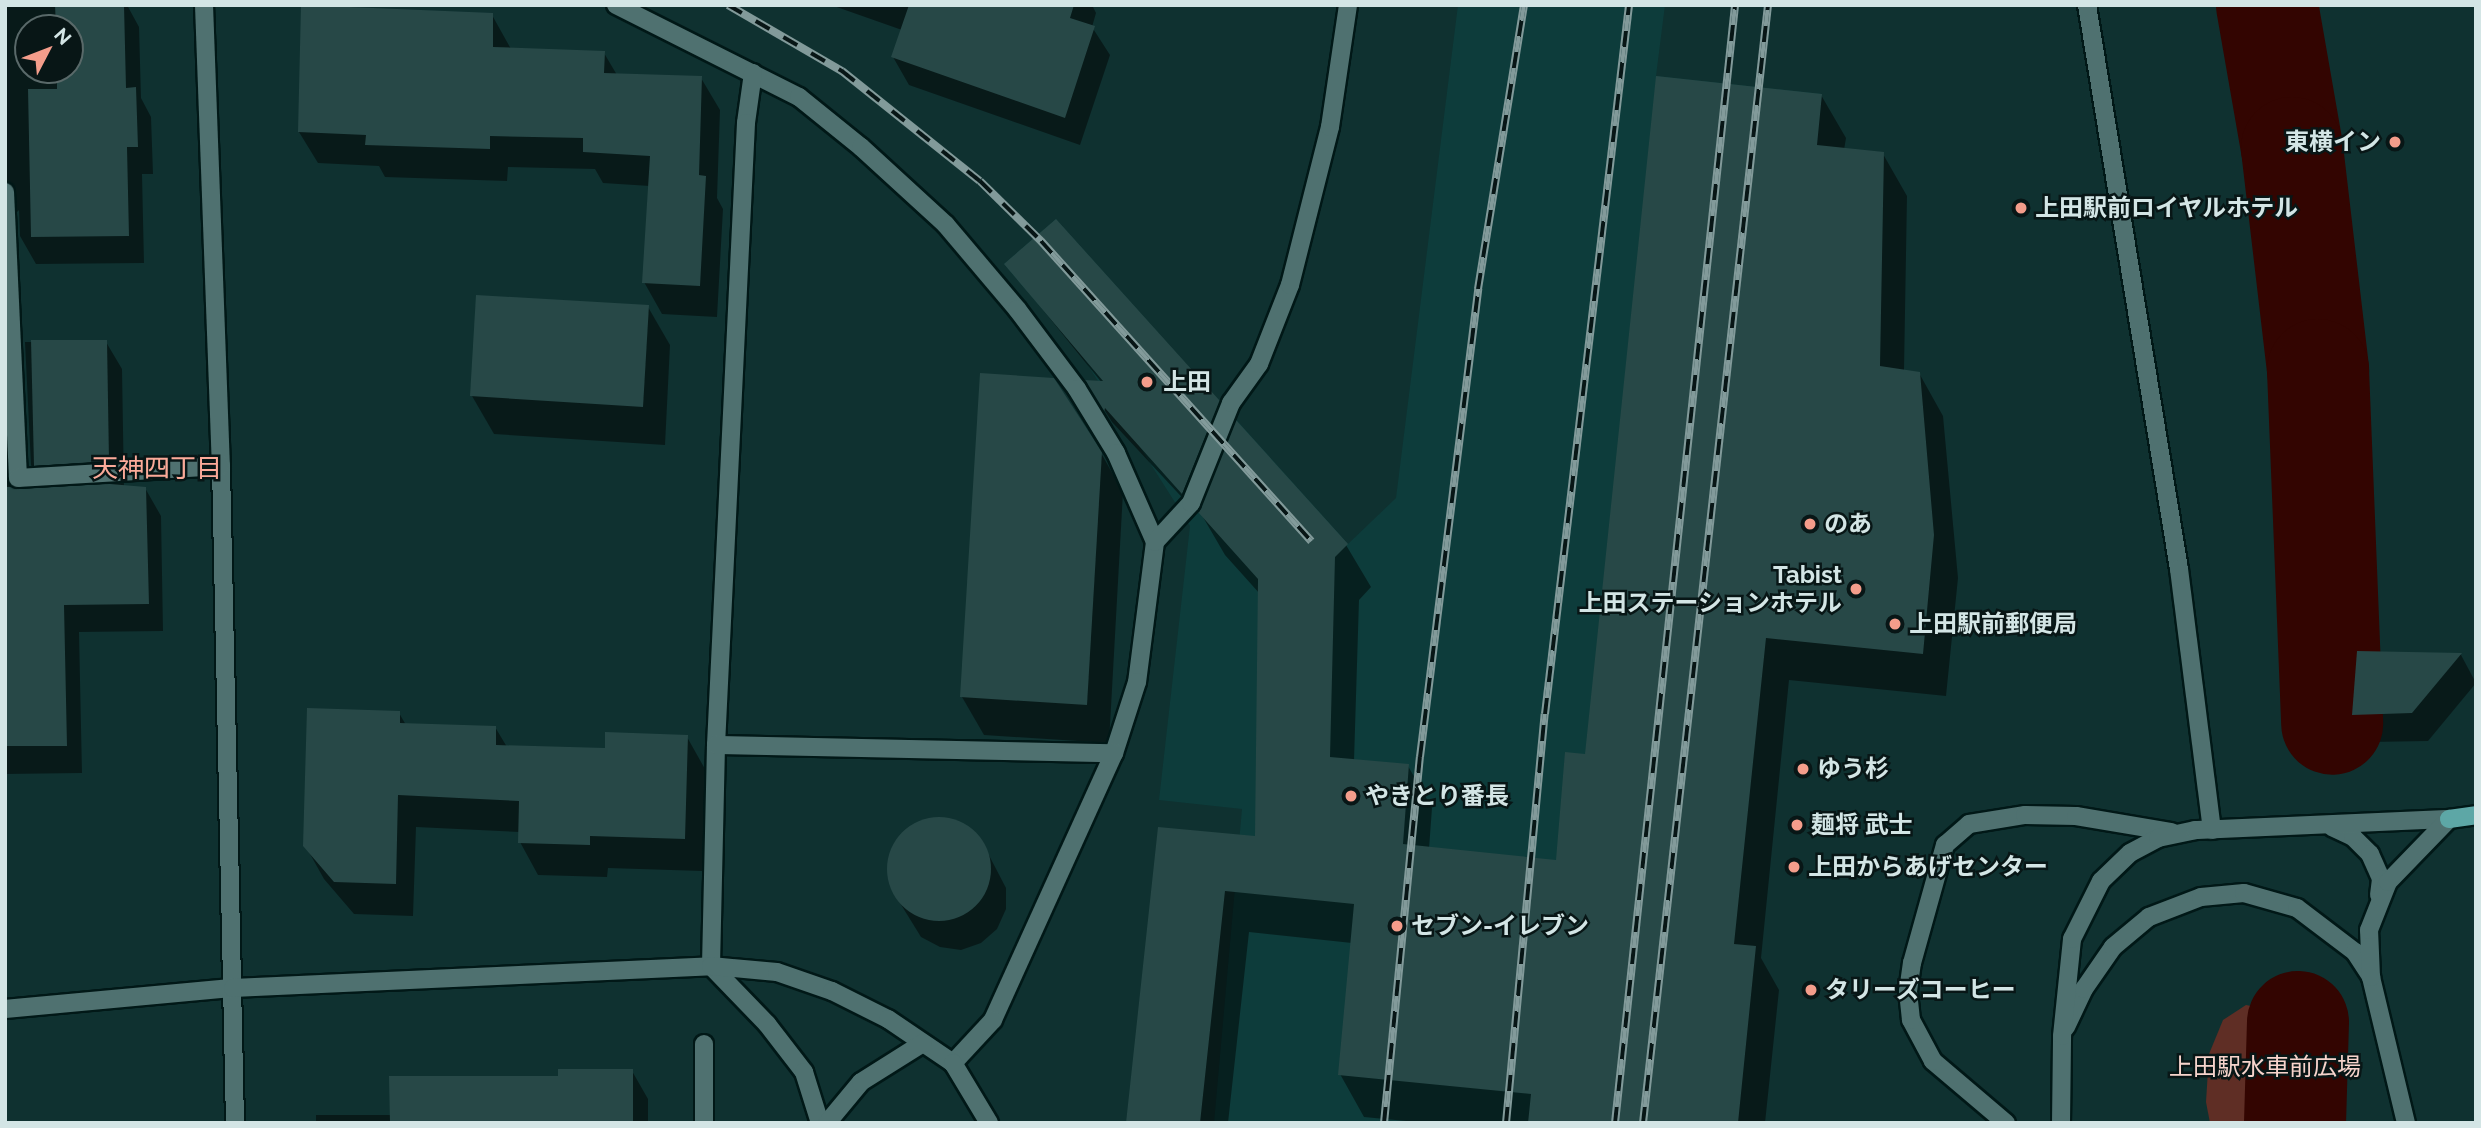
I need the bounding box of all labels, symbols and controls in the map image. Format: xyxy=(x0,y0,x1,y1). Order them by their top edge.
north arrow xyxy=(14,14,84,84)
text: N xyxy=(50,24,76,49)
place label: 東横イン xyxy=(2285,128,2381,156)
marker: 東横イン xyxy=(2387,134,2403,150)
place label: 上田駅前ロイヤルホテル xyxy=(2035,194,2299,222)
marker: 上田駅前ロイヤルホテル xyxy=(2013,200,2029,216)
place label: 上田 xyxy=(1163,368,1211,396)
marker: 上田 xyxy=(1137,372,1157,392)
district label: 天神四丁目 xyxy=(92,453,222,485)
place label: のあ xyxy=(1824,510,1872,538)
marker: のあ xyxy=(1802,516,1818,532)
place label: Tabist 上田ステーションホテル xyxy=(1578,561,1842,617)
marker: Tabist 上田ステーションホテル xyxy=(1848,581,1864,597)
place label: 上田駅前郵便局 xyxy=(1909,610,2077,638)
marker: 上田駅前郵便局 xyxy=(1887,616,1903,632)
place label: ゆう杉 xyxy=(1817,755,1889,783)
marker: ゆう杉 xyxy=(1795,761,1811,777)
place label: やきとり番長 xyxy=(1365,782,1509,810)
marker: やきとり番長 xyxy=(1343,788,1359,804)
place label: 麺将 武士 xyxy=(1811,811,1913,839)
marker: 麺将 武士 xyxy=(1789,817,1805,833)
place label: 上田からあげセンター xyxy=(1808,853,2048,881)
marker: 上田からあげセンター xyxy=(1786,859,1802,875)
place label: セブン-イレブン xyxy=(1411,912,1589,940)
marker: セブン-イレブン xyxy=(1389,918,1405,934)
place label: タリーズコーヒー xyxy=(1825,976,2017,1004)
marker: タリーズコーヒー xyxy=(1803,982,1819,998)
park label: 上田駅水車前広場 xyxy=(2169,1053,2361,1081)

